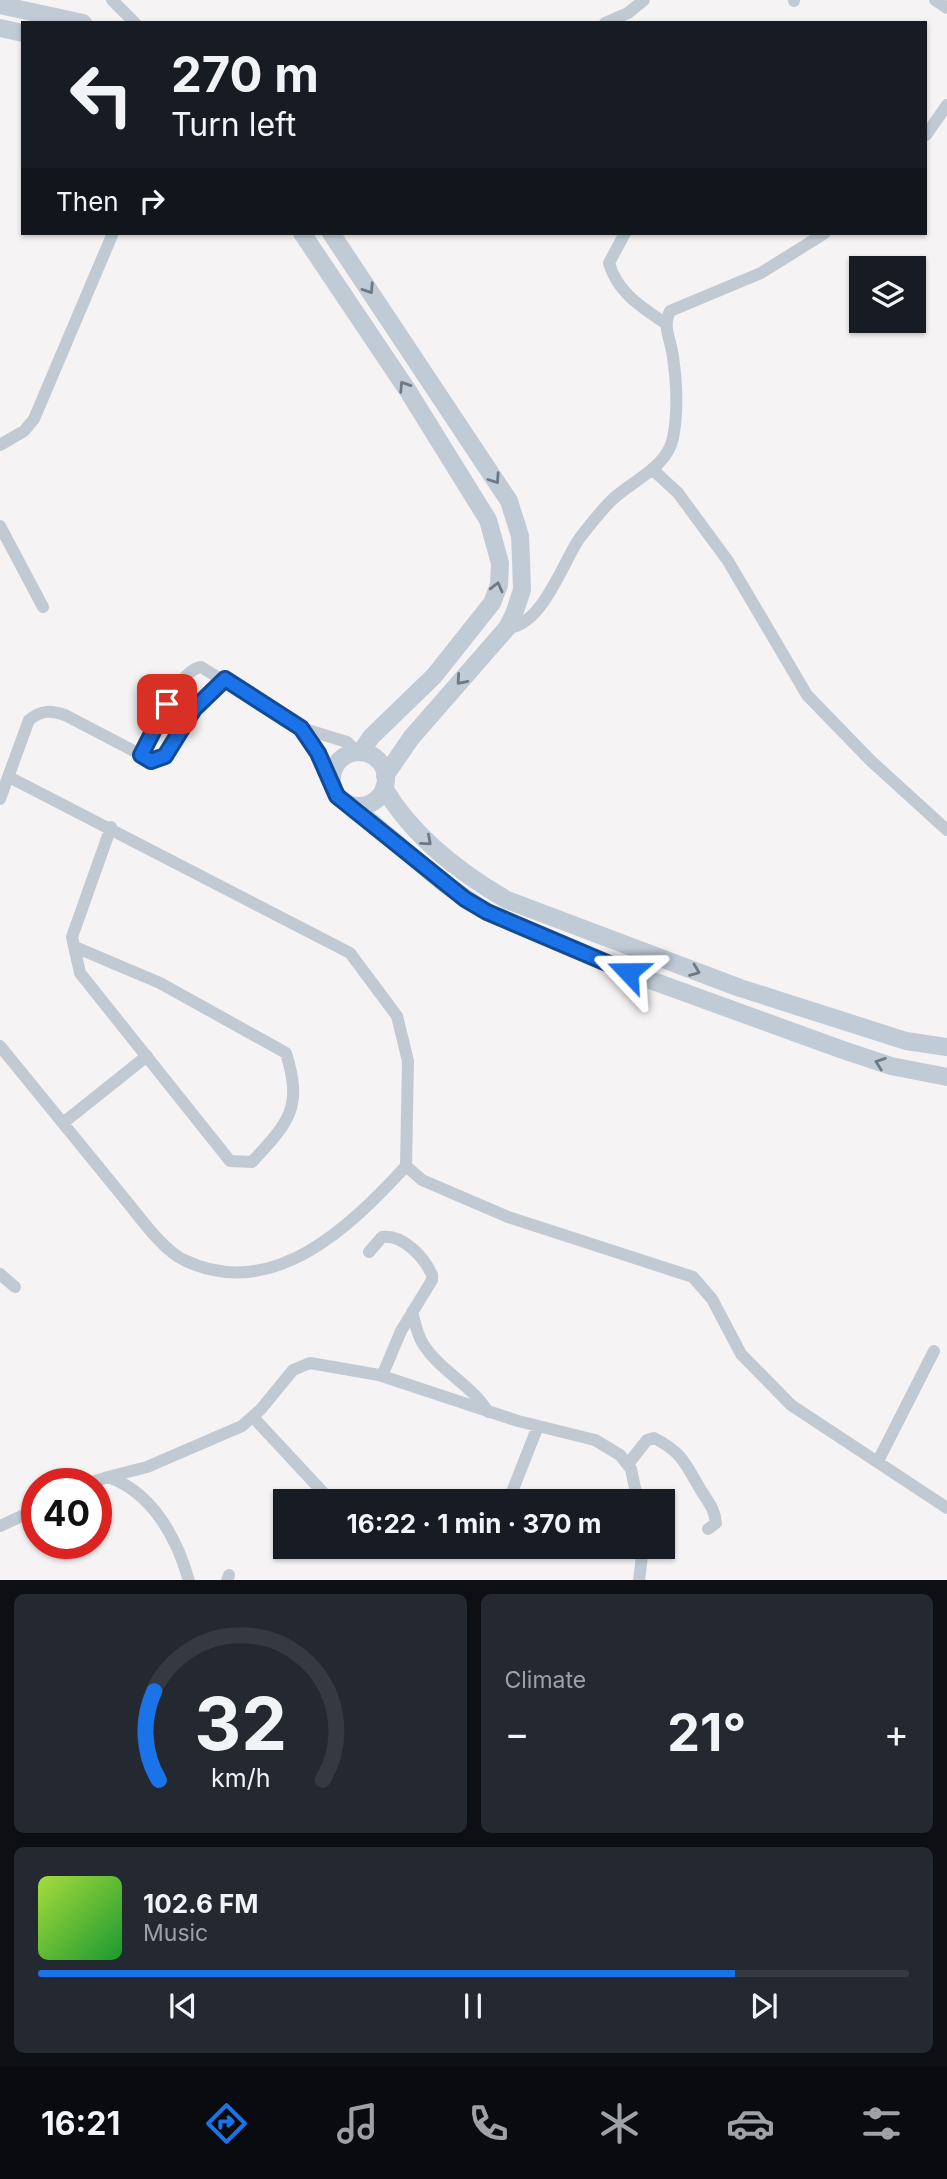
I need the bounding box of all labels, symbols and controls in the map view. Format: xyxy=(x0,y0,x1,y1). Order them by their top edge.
text: 270 m xyxy=(171,45,319,104)
icon: left xyxy=(56,49,147,140)
text: Turn left xyxy=(171,105,296,144)
icon: right xyxy=(133,182,171,220)
text: Then xyxy=(56,186,119,217)
map controls xyxy=(849,256,926,333)
button: layers xyxy=(849,256,926,333)
one-way arrow xyxy=(361,281,374,294)
one-way arrow xyxy=(400,381,413,394)
one-way arrow xyxy=(486,471,499,484)
one-way arrow xyxy=(488,582,503,594)
one-way arrow xyxy=(457,672,469,685)
pin xyxy=(137,674,197,734)
icon: arrive xyxy=(148,685,186,723)
one-way arrow xyxy=(418,833,431,845)
position arrow xyxy=(591,935,665,1009)
one-way arrow xyxy=(688,963,700,977)
one-way arrow xyxy=(875,1057,887,1071)
speed limit sign: 40 xyxy=(21,1468,112,1559)
text: 16:22 · 1 min · 370 m xyxy=(347,1508,601,1539)
text: Climate xyxy=(505,1666,586,1694)
text: 32 xyxy=(194,1679,287,1768)
text: 21° xyxy=(667,1701,746,1764)
text: − xyxy=(505,1710,530,1756)
text: + xyxy=(884,1710,909,1756)
text: km/h xyxy=(211,1762,270,1792)
text: 102.6 FM xyxy=(143,1888,259,1919)
text: Music xyxy=(143,1919,208,1947)
icon: previous xyxy=(164,1987,202,2025)
icon: pause xyxy=(454,1987,492,2025)
icon: next xyxy=(745,1987,783,2025)
icon: directions xyxy=(202,2099,251,2148)
icon: music xyxy=(333,2099,382,2148)
icon: phone xyxy=(464,2099,513,2148)
icon: climate xyxy=(595,2099,644,2148)
icon: car xyxy=(726,2099,775,2148)
icon: filters xyxy=(857,2099,906,2148)
text: 16:21 xyxy=(41,2104,120,2143)

